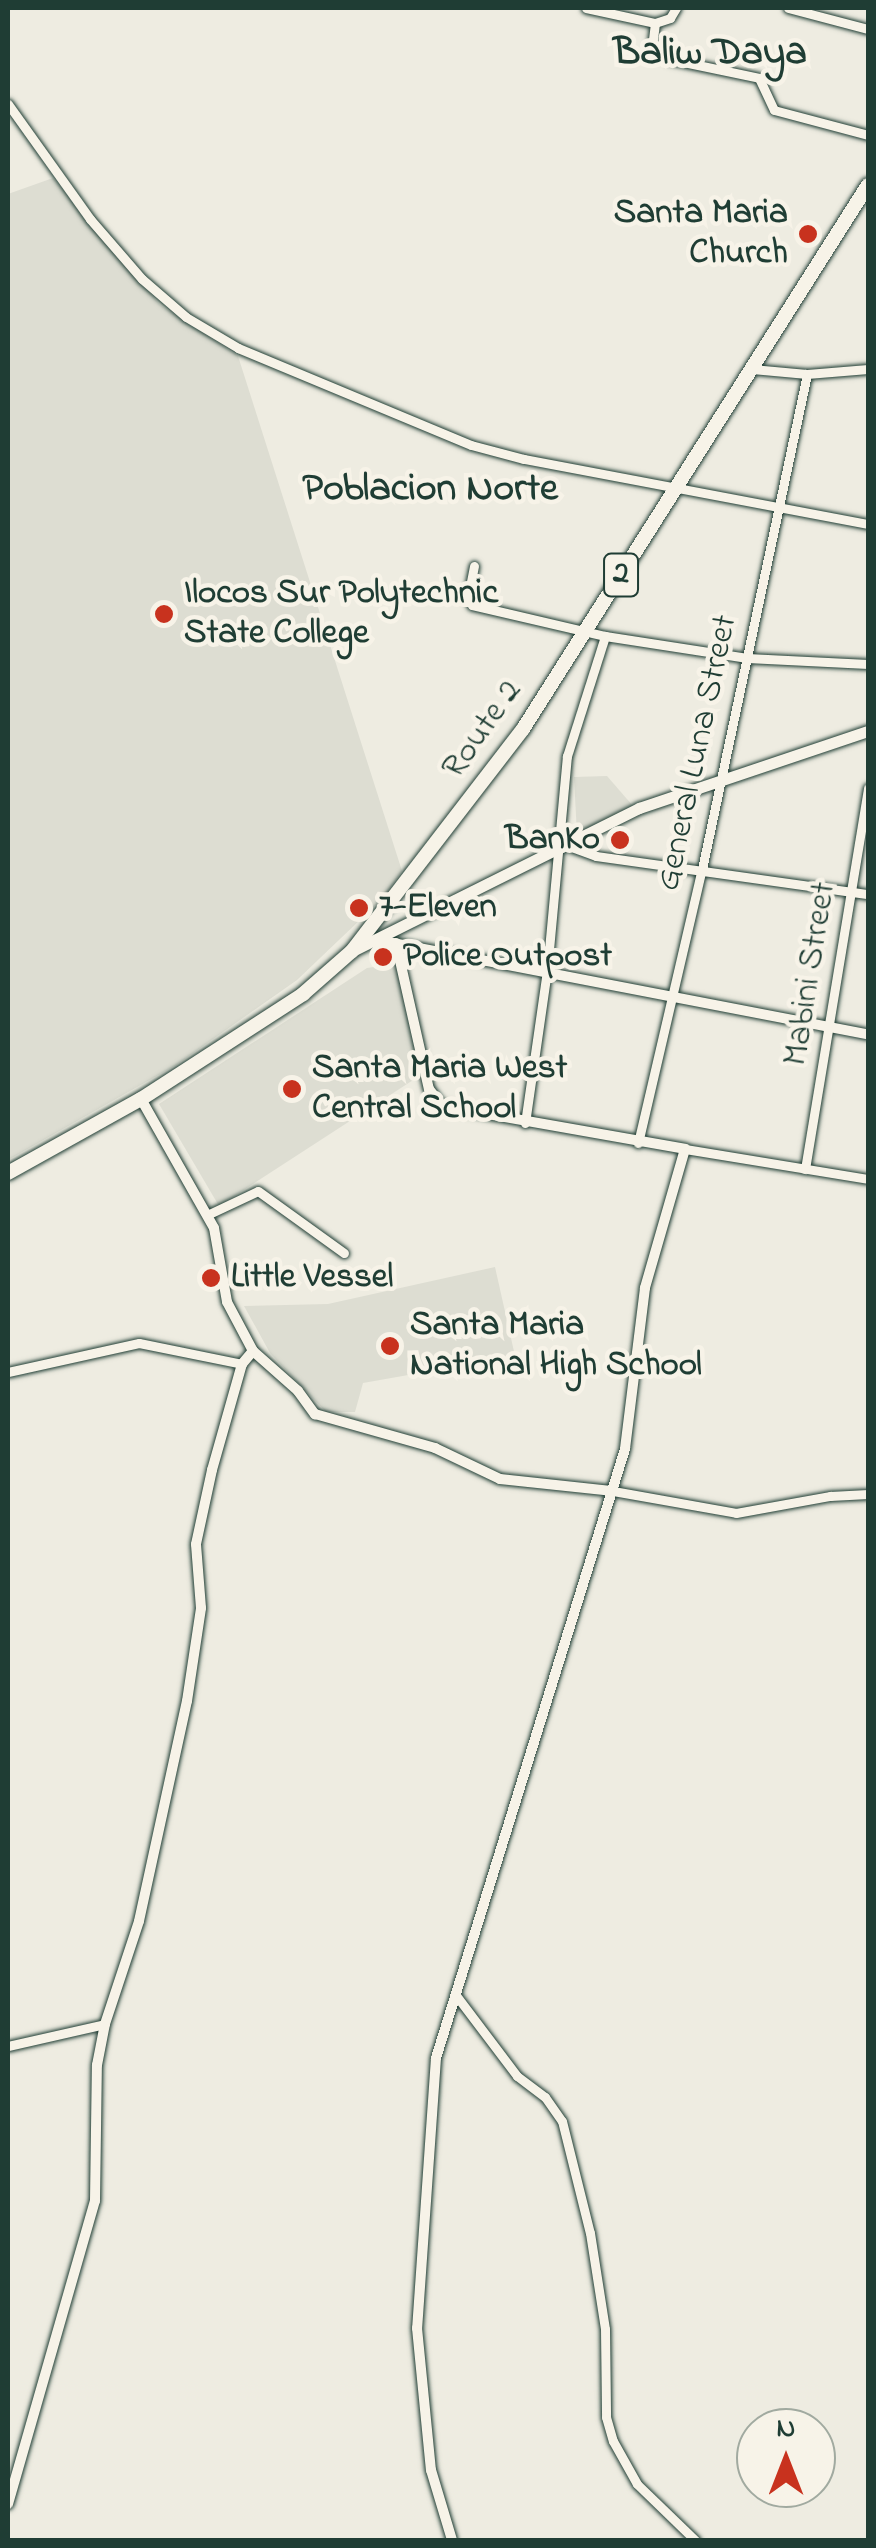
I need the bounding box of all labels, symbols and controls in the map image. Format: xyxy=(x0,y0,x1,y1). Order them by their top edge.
district label: Baliw Daya xyxy=(613,30,807,78)
place label: Santa Maria Church xyxy=(614,193,788,275)
marker: Santa Maria Church xyxy=(797,223,819,245)
district label: Poblacion Norte xyxy=(302,466,558,514)
road number: 2 xyxy=(601,548,641,602)
place label: Ilocos Sur Polytechnic State College xyxy=(184,573,498,655)
marker: Ilocos Sur Polytechnic State College xyxy=(153,603,175,625)
street label: General Luna Street xyxy=(648,611,748,895)
street label: Route 2 xyxy=(434,672,532,788)
place label: BanKo xyxy=(505,819,600,861)
marker: BanKo xyxy=(609,829,631,851)
street label: Mabini Street xyxy=(776,879,846,1069)
place label: 7-Eleven xyxy=(379,887,497,929)
marker: 7-Eleven xyxy=(348,897,370,919)
place label: Police Outpost xyxy=(403,936,612,978)
marker: Police Outpost xyxy=(372,946,394,968)
place label: Santa Maria West Central School xyxy=(312,1048,567,1130)
marker: Santa Maria West Central School xyxy=(281,1078,303,1100)
place label: Little Vessel xyxy=(231,1257,393,1299)
marker: Little Vessel xyxy=(200,1267,222,1289)
place label: Santa Maria National High School xyxy=(410,1305,702,1387)
marker: Santa Maria National High School xyxy=(379,1335,401,1357)
north arrow xyxy=(736,2408,836,2508)
text: N xyxy=(777,2409,795,2450)

